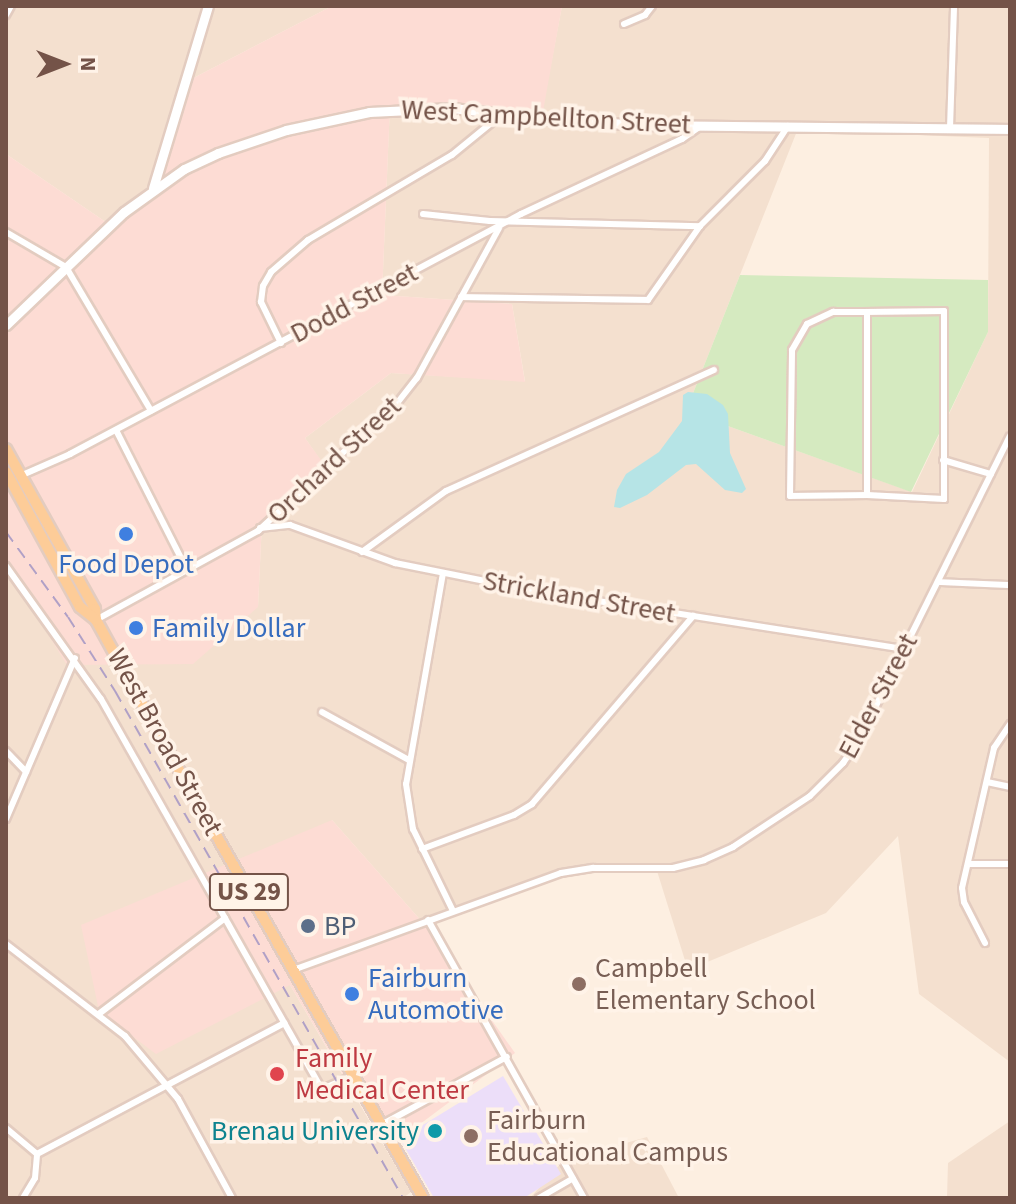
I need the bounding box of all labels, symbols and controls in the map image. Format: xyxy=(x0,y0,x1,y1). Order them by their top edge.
north arrow xyxy=(24,24,104,104)
text: N xyxy=(72,57,104,71)
street label: West Campbellton Street xyxy=(400,93,692,141)
street label: Dodd Street xyxy=(285,255,423,351)
street label: Orchard Street xyxy=(260,389,408,531)
marker: Food Depot xyxy=(117,525,135,543)
place label: Food Depot xyxy=(58,547,194,581)
street label: Strickland Street xyxy=(480,564,678,630)
place label: Family Dollar xyxy=(152,611,305,645)
marker: Family Dollar xyxy=(127,619,145,637)
street label: Elder Street xyxy=(831,628,925,764)
street label: West Broad Street xyxy=(100,643,230,841)
road number: US 29 xyxy=(207,870,291,914)
place label: BP xyxy=(324,909,356,943)
marker: BP xyxy=(299,917,317,935)
place label: Campbell Elementary School xyxy=(595,951,816,1017)
place label: Fairburn Automotive xyxy=(368,961,504,1027)
marker: Campbell Elementary School xyxy=(570,975,588,993)
marker: Fairburn Automotive xyxy=(343,985,361,1003)
place label: Family Medical Center xyxy=(295,1041,469,1107)
marker: Family Medical Center xyxy=(266,1063,288,1085)
place label: Fairburn Educational Campus xyxy=(487,1103,728,1169)
place label: Brenau University xyxy=(211,1114,419,1148)
marker: Brenau University xyxy=(426,1122,444,1140)
marker: Fairburn Educational Campus xyxy=(462,1127,480,1145)

